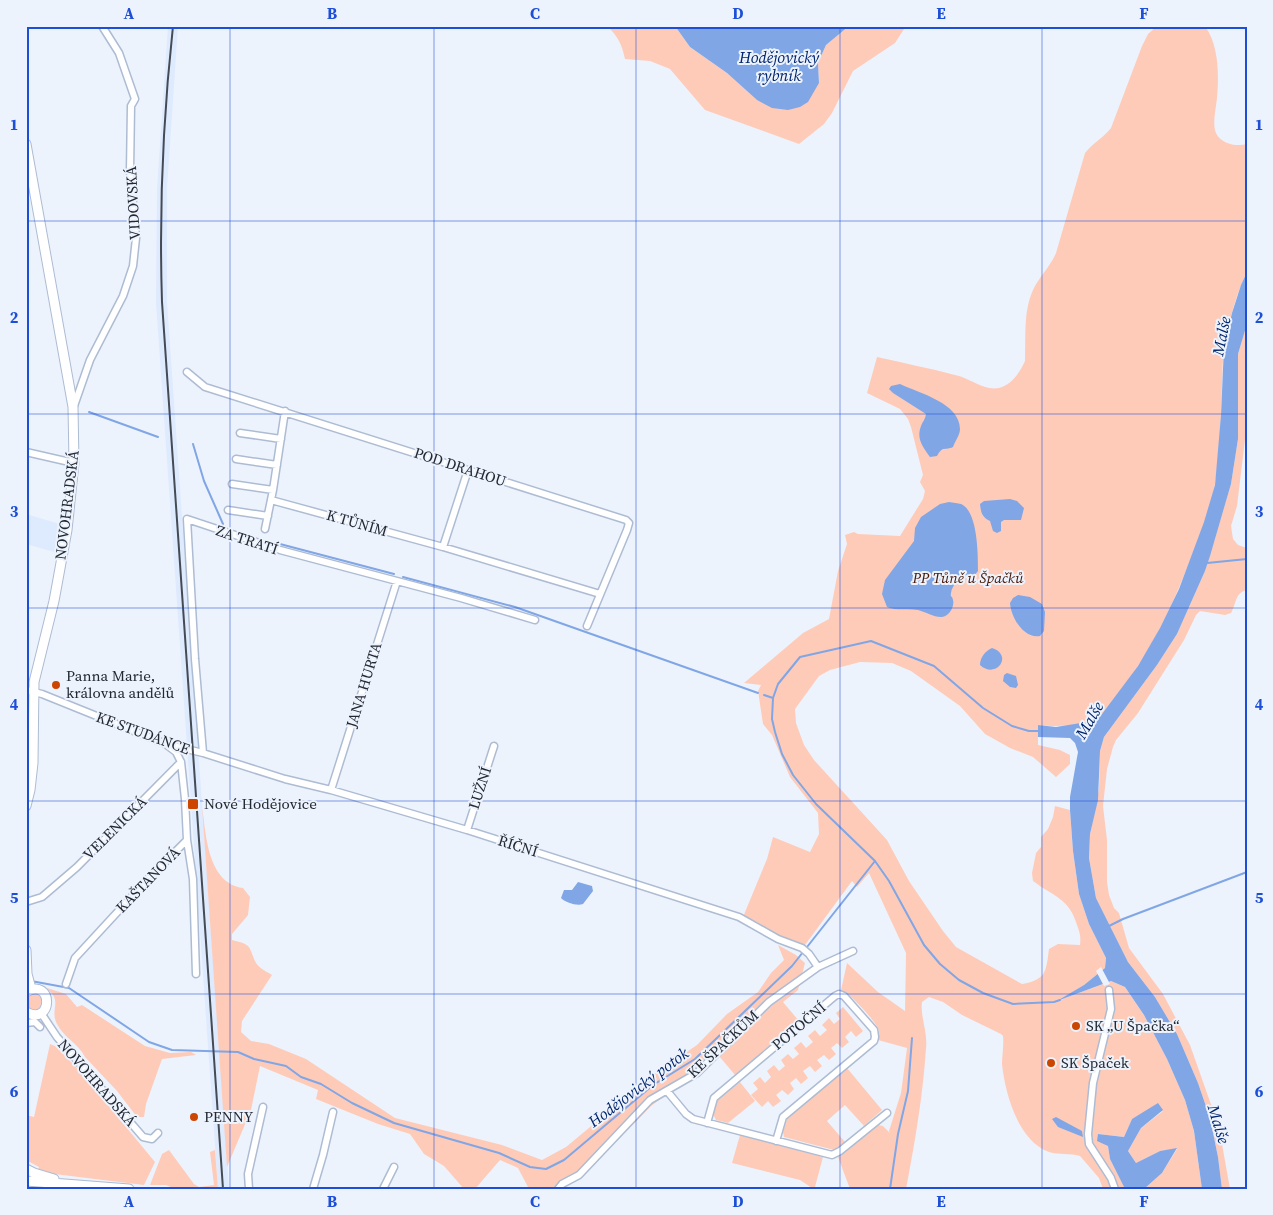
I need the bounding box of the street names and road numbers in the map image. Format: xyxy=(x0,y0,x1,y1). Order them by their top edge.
street label: VIDOVSKÁ xyxy=(120,166,145,240)
street label: POD DRAHOU xyxy=(411,442,509,491)
street label: NOVOHRADSKÁ xyxy=(49,449,84,561)
street label: K TŮNÍM xyxy=(324,504,390,541)
street label: ZA TRATÍ xyxy=(213,520,281,559)
street label: JANA HURTA xyxy=(340,639,386,731)
street label: KE STUDÁNCE xyxy=(93,706,193,759)
street label: LUŽNÍ xyxy=(463,764,496,812)
street label: VELENICKÁ xyxy=(78,791,151,864)
street label: ŘÍČNÍ xyxy=(496,830,541,862)
street label: KAŠTANOVÁ xyxy=(111,842,185,917)
street label: POTOČNÍ xyxy=(767,997,830,1055)
street label: KE ŠPAČKŮM xyxy=(682,1005,763,1082)
street label: NOVOHRADSKÁ xyxy=(53,1034,141,1131)

